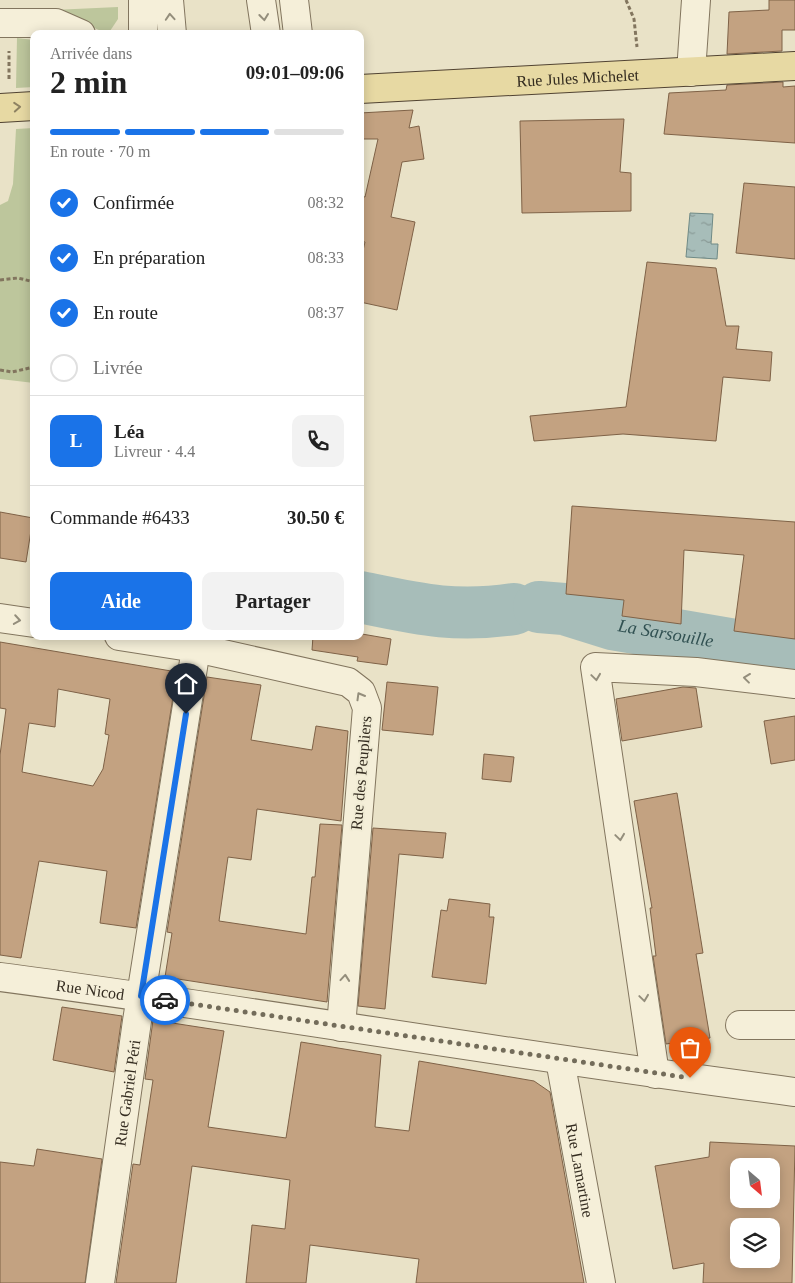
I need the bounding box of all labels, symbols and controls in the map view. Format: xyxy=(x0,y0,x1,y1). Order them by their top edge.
one-way arrow xyxy=(165,13,176,21)
one-way arrow xyxy=(258,13,268,21)
text: Arrivée dans xyxy=(50,45,132,62)
text: 09:01–09:06 xyxy=(246,62,344,83)
text: 2 min xyxy=(50,64,127,100)
street label: Rue Jules Michelet xyxy=(516,66,640,89)
one-way arrow xyxy=(13,102,21,113)
text: En route · 70 m xyxy=(50,143,150,160)
icon: check xyxy=(50,189,78,217)
text: Confirmée xyxy=(93,192,174,213)
text: 08:32 xyxy=(308,194,344,211)
icon: check xyxy=(50,244,78,272)
text: En préparation xyxy=(93,247,205,268)
text: 08:33 xyxy=(308,249,344,266)
icon: check xyxy=(50,299,78,327)
text: En route xyxy=(93,302,158,323)
text: 08:37 xyxy=(308,304,344,321)
text: Livrée xyxy=(93,357,143,378)
button: phone xyxy=(292,415,344,467)
text: Léa xyxy=(114,421,145,442)
text: L xyxy=(70,430,82,451)
text: Livreur · 4.4 xyxy=(114,443,195,460)
text: Commande #6433 xyxy=(50,507,190,528)
text: 30.50 € xyxy=(287,507,344,528)
button: Aide xyxy=(50,572,192,630)
button: Partager xyxy=(202,572,344,630)
one-way arrow xyxy=(13,615,21,625)
water label: La Sarsouille xyxy=(616,615,715,651)
pin xyxy=(165,663,207,714)
icon: home xyxy=(172,670,200,698)
one-way arrow xyxy=(590,673,601,681)
one-way arrow xyxy=(742,673,750,684)
one-way arrow xyxy=(357,692,367,701)
street label: Rue des Peupliers xyxy=(348,715,375,831)
one-way arrow xyxy=(614,834,625,842)
one-way arrow xyxy=(339,974,350,982)
courier xyxy=(140,975,190,1025)
street label: Rue Nicod xyxy=(55,976,125,1003)
icon: car xyxy=(151,986,179,1014)
one-way arrow xyxy=(638,994,648,1002)
pin xyxy=(669,1027,711,1078)
icon: bag xyxy=(676,1034,704,1062)
street label: Rue Gabriel Péri xyxy=(111,1038,143,1147)
street label: Rue Lamartine xyxy=(563,1122,597,1219)
north arrow xyxy=(730,1158,780,1208)
map controls xyxy=(730,1158,780,1268)
button: layers xyxy=(730,1218,780,1268)

